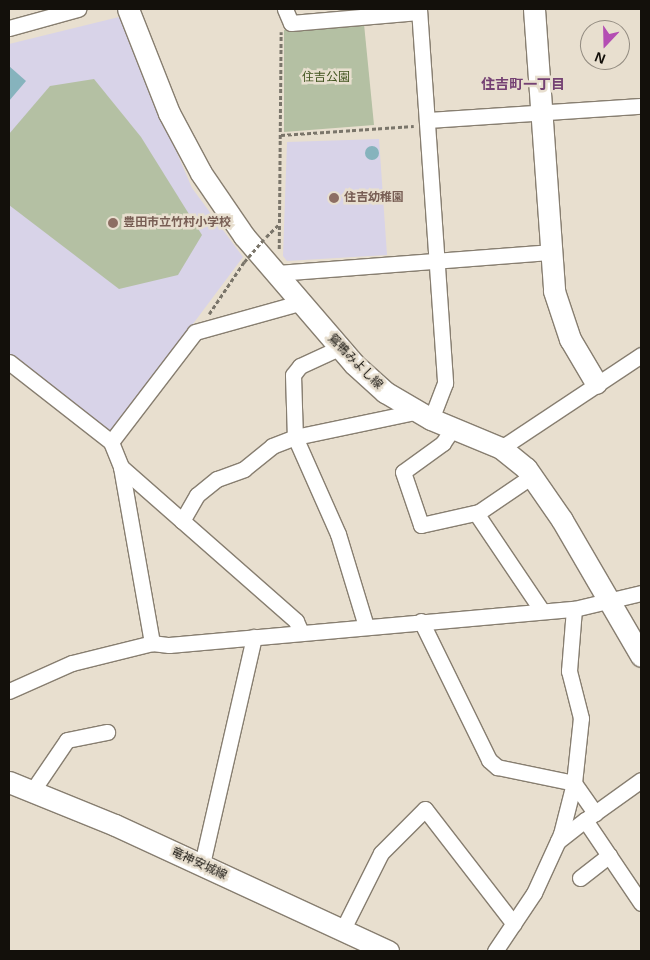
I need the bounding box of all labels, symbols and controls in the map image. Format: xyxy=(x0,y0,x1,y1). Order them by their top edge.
north arrow xyxy=(580,20,630,70)
text: N xyxy=(592,49,608,67)
park label: 住吉公園 xyxy=(302,71,350,85)
district label: 住吉町一丁目 xyxy=(481,76,565,92)
place label: 住吉幼稚園 xyxy=(344,191,404,205)
marker: 住吉幼稚園 xyxy=(328,192,340,204)
place label: 豊田市立竹村小学校 xyxy=(123,216,231,230)
marker: 豊田市立竹村小学校 xyxy=(107,217,119,229)
street label: 鴛鴨みよし線 xyxy=(324,331,386,393)
street label: 竜神安城線 xyxy=(169,845,229,883)

